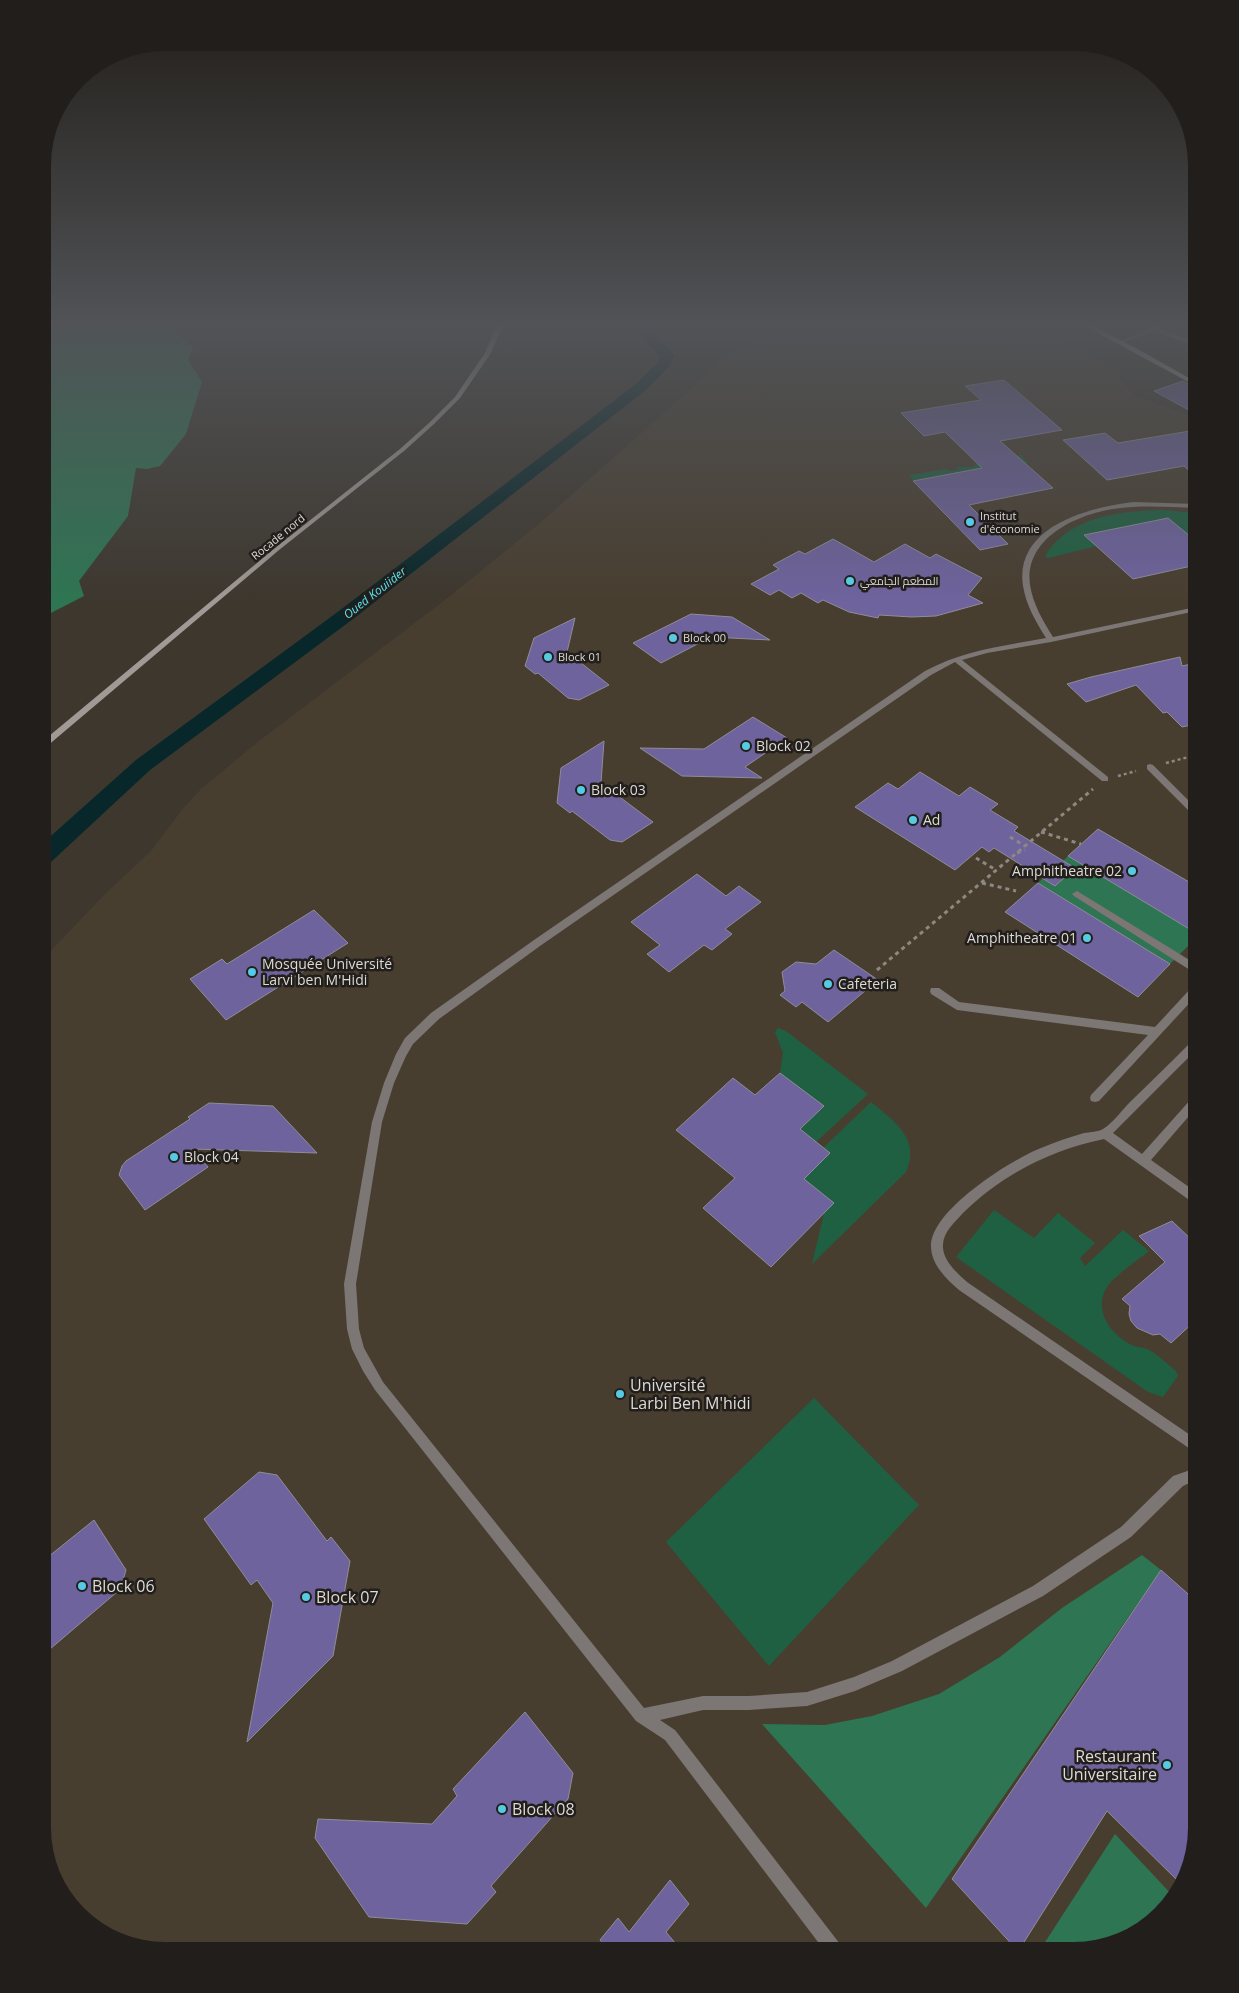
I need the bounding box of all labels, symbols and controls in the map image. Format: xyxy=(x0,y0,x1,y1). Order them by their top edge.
place label: Institut d'économie xyxy=(980,508,1040,536)
street label: Rocade nord xyxy=(248,510,308,563)
marker: Institut d'économie xyxy=(964,516,976,528)
water label: Oued Kouiider xyxy=(340,562,411,623)
place label: المطعم الجامعي xyxy=(860,573,938,590)
marker: المطعم الجامعي xyxy=(844,575,856,587)
place label: Block 00 xyxy=(683,630,726,645)
marker: Block 00 xyxy=(667,632,679,644)
place label: Block 01 xyxy=(558,649,601,664)
marker: Block 01 xyxy=(542,651,554,663)
place label: Block 02 xyxy=(756,736,811,755)
marker: Block 02 xyxy=(740,740,752,752)
place label: Block 03 xyxy=(591,780,646,799)
marker: Block 03 xyxy=(575,784,587,796)
place label: Ad xyxy=(923,810,940,829)
marker: Ad xyxy=(907,814,919,826)
place label: Amphitheatre 02 xyxy=(1012,861,1122,880)
marker: Amphitheatre 02 xyxy=(1126,865,1138,877)
place label: Amphitheatre 01 xyxy=(967,928,1077,947)
marker: Amphitheatre 01 xyxy=(1081,932,1093,944)
place label: Mosquée Université Larvi ben M'Hidi xyxy=(262,954,392,989)
marker: Mosquée Université Larvi ben M'Hidi xyxy=(246,966,258,978)
place label: Cafeteria xyxy=(838,974,897,993)
marker: Cafeteria xyxy=(822,978,834,990)
place label: Block 04 xyxy=(184,1147,239,1166)
marker: Block 04 xyxy=(168,1151,180,1163)
place label: Université Larbi Ben M'hidi xyxy=(630,1374,751,1414)
marker: Université Larbi Ben M'hidi xyxy=(614,1388,626,1400)
place label: Block 06 xyxy=(92,1575,155,1597)
marker: Block 06 xyxy=(76,1580,88,1592)
place label: Block 07 xyxy=(316,1586,379,1608)
marker: Block 07 xyxy=(300,1591,312,1603)
place label: Restaurant Universitaire xyxy=(1062,1745,1157,1785)
marker: Restaurant Universitaire xyxy=(1161,1759,1173,1771)
place label: Block 08 xyxy=(512,1798,575,1820)
marker: Block 08 xyxy=(496,1803,508,1815)

